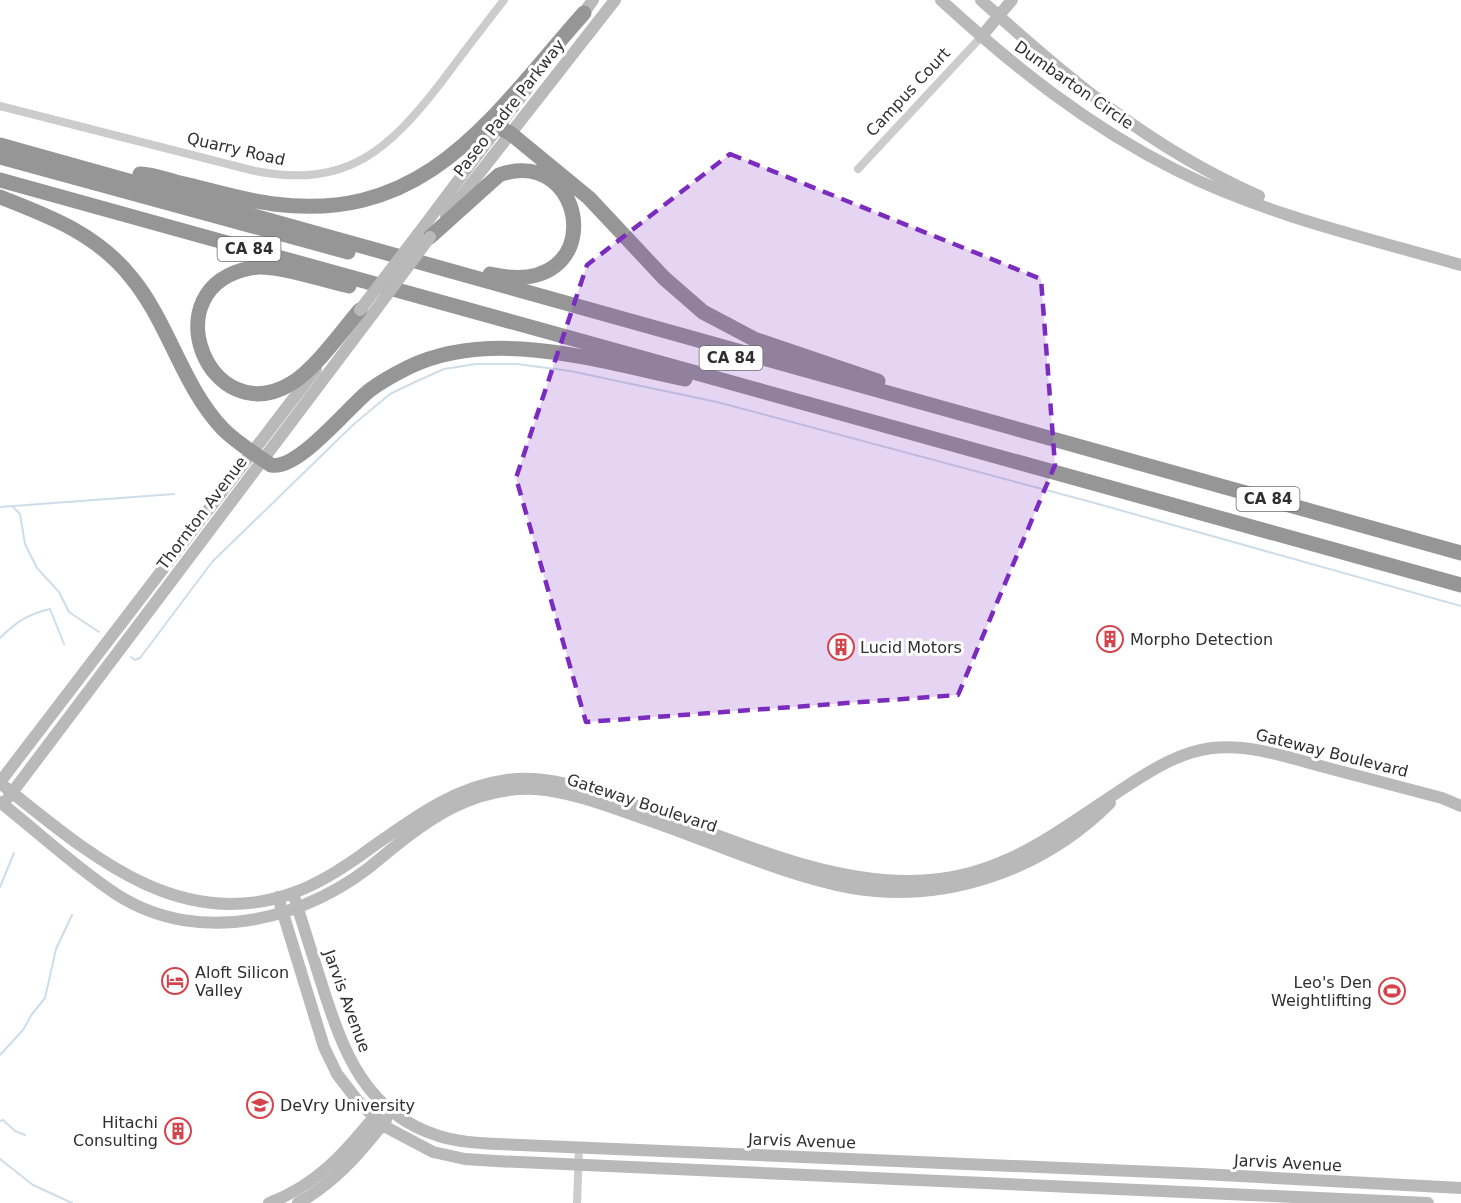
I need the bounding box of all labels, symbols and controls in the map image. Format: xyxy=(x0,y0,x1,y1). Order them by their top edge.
street label: Paseo Padre Parkway xyxy=(450,36,568,180)
street label: Dumbarton Circle xyxy=(1011,37,1137,133)
street label: Campus Court xyxy=(862,44,954,140)
street label: Quarry Road xyxy=(185,128,287,170)
road number: CA 84 xyxy=(218,237,280,261)
road number: CA 84 xyxy=(700,346,762,370)
street label: Thornton Avenue xyxy=(153,453,251,574)
road number: CA 84 xyxy=(1236,487,1300,511)
building icon: Morpho Detection xyxy=(1095,624,1125,654)
place label: Morpho Detection xyxy=(1130,630,1273,649)
building icon: Lucid Motors xyxy=(826,632,856,662)
place label: Lucid Motors xyxy=(860,638,962,657)
street label: Gateway Boulevard xyxy=(1254,725,1410,781)
street label: Gateway Boulevard xyxy=(565,770,719,836)
street label: Jarvis Avenue xyxy=(319,946,374,1055)
place label: Aloft Silicon Valley xyxy=(195,963,289,1000)
hotel icon: Aloft Silicon Valley xyxy=(160,966,190,996)
place label: Leo's Den Weightlifting xyxy=(1271,973,1372,1010)
sports icon: Leo's Den Weightlifting xyxy=(1377,976,1407,1006)
school or university icon: DeVry University xyxy=(245,1090,275,1120)
place label: DeVry University xyxy=(280,1096,415,1115)
place label: Hitachi Consulting xyxy=(73,1113,158,1150)
building icon: Hitachi Consulting xyxy=(163,1116,193,1146)
street label: Jarvis Avenue xyxy=(747,1130,856,1152)
street label: Jarvis Avenue xyxy=(1233,1151,1342,1175)

